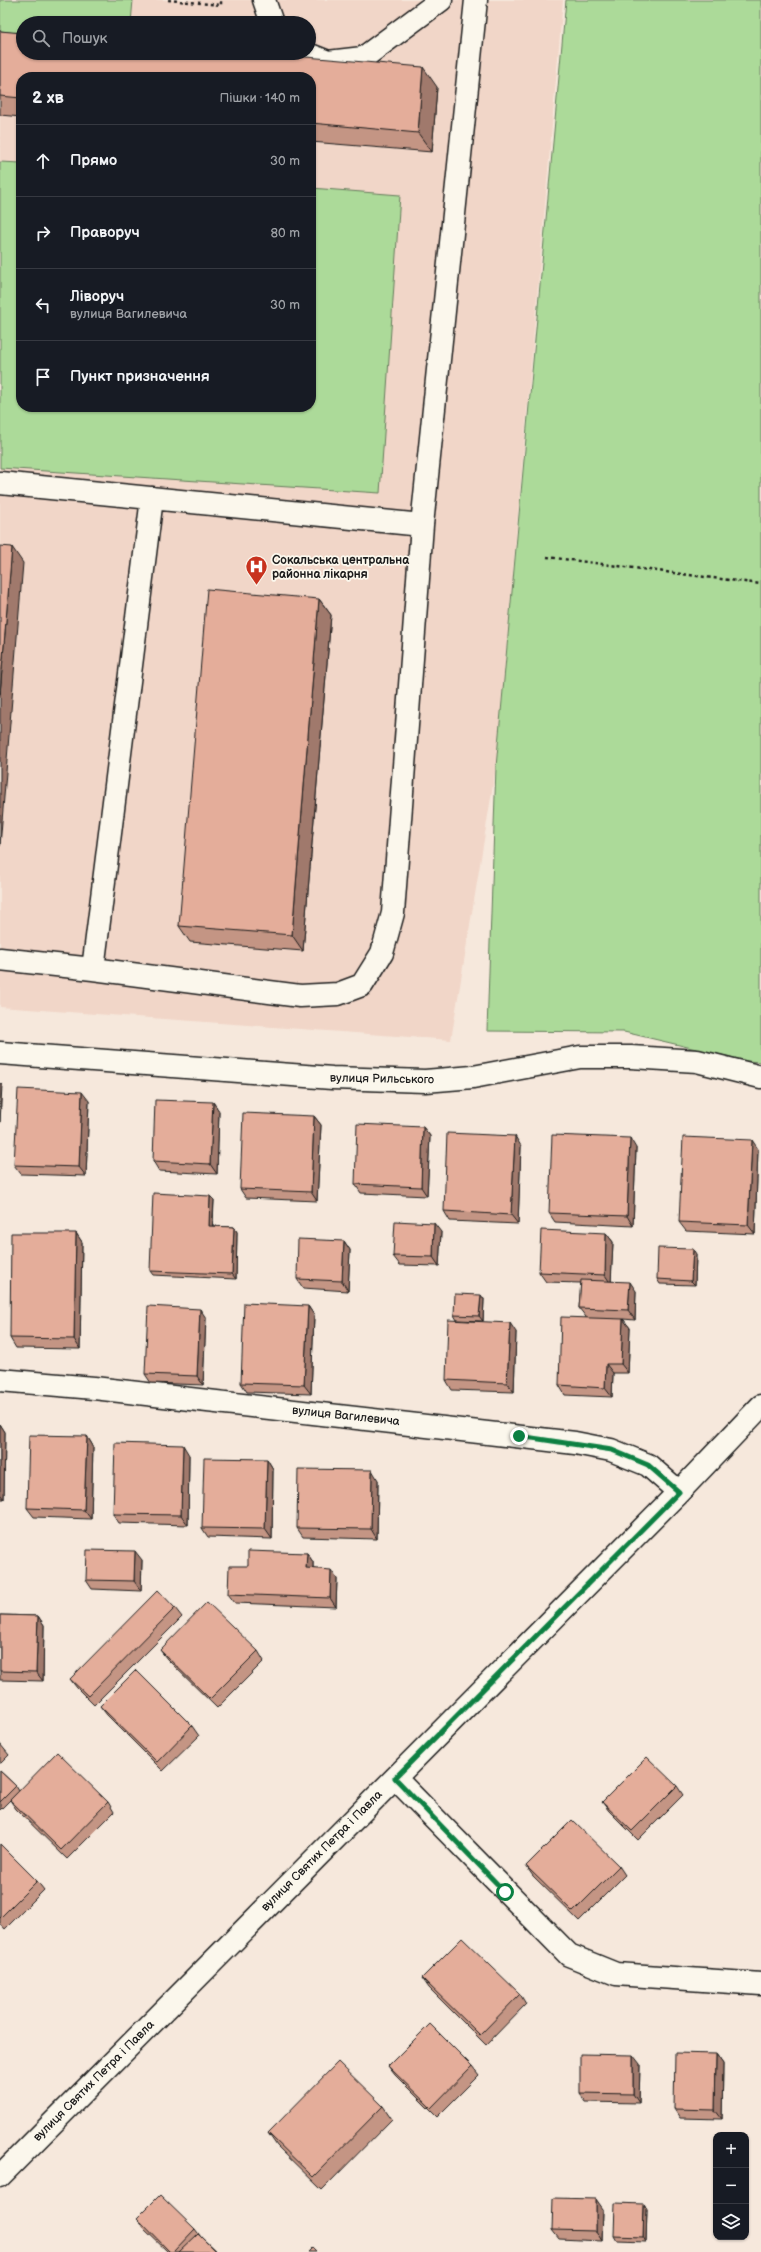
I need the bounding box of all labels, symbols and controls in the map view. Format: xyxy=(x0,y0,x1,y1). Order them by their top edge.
search box xyxy=(16,16,316,60)
icon: search xyxy=(30,27,52,49)
text: Пошук xyxy=(62,29,108,48)
text: 2 хв xyxy=(32,88,64,108)
text: Пішки · 140 m xyxy=(220,90,300,106)
icon: ahead xyxy=(32,150,54,172)
text: Прямо xyxy=(70,151,117,170)
text: 30 m xyxy=(270,153,300,169)
icon: right xyxy=(32,222,54,244)
text: Праворуч xyxy=(70,223,140,242)
text: 80 m xyxy=(271,225,300,241)
text: Ліворуч xyxy=(70,287,124,306)
icon: left xyxy=(32,294,54,316)
text: 30 m xyxy=(270,297,300,313)
text: вулиця Вагилевича xyxy=(70,306,187,322)
icon: arrive xyxy=(32,366,54,388)
text: Пункт призначення xyxy=(70,367,210,386)
place label: Сокальська центральна районна лікарня xyxy=(272,553,410,582)
hospital icon: Сокальська центральна районна лікарня xyxy=(243,554,269,587)
street label: вулиця Рильського xyxy=(330,1071,434,1087)
street label: вулиця Вагилевича xyxy=(291,1403,401,1429)
route end xyxy=(510,1427,528,1445)
street label: вулиця Святих Петра і Павла xyxy=(258,1787,386,1915)
route start xyxy=(496,1883,514,1901)
street label: вулиця Святих Петра і Павла xyxy=(30,2017,158,2145)
map controls xyxy=(713,2132,749,2240)
button: + xyxy=(713,2132,749,2168)
button: − xyxy=(713,2168,749,2204)
button: layers xyxy=(713,2204,749,2240)

